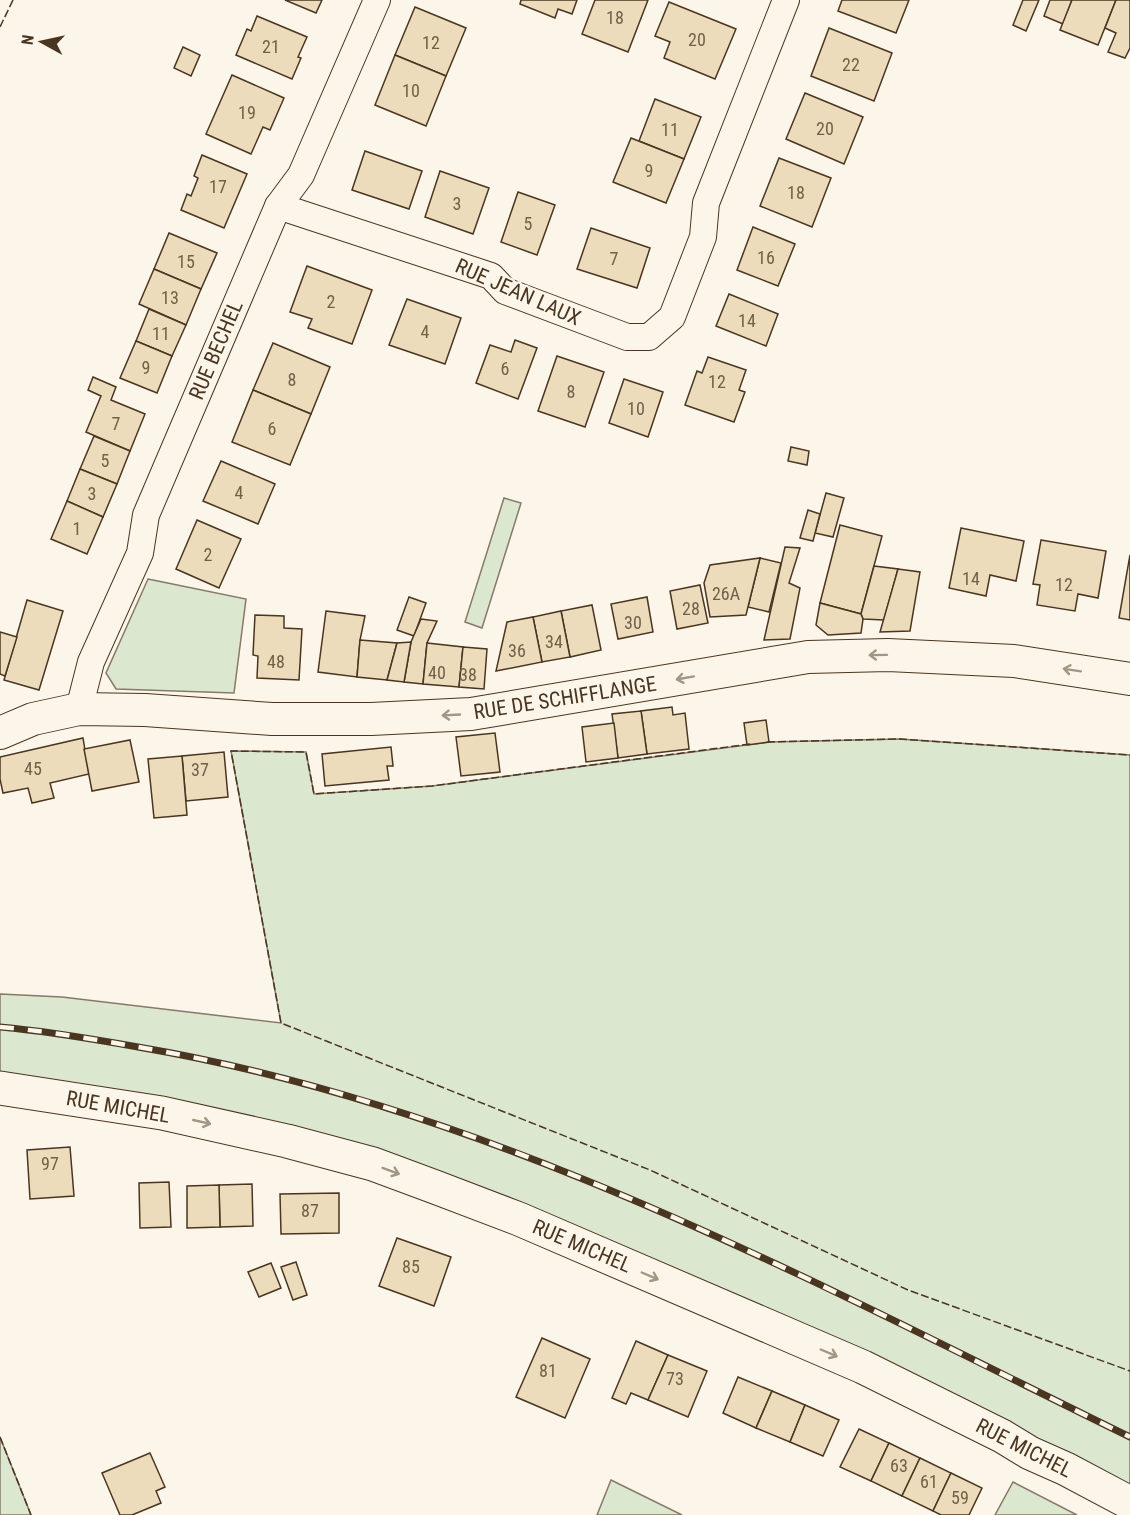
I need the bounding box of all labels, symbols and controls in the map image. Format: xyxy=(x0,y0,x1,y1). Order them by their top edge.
house number: 18 xyxy=(606,7,624,28)
north arrow xyxy=(12,12,72,72)
house number: 20 xyxy=(688,29,706,50)
house number: 12 xyxy=(422,32,440,53)
text: N xyxy=(18,34,38,46)
house number: 21 xyxy=(262,36,280,57)
house number: 22 xyxy=(842,54,860,75)
house number: 10 xyxy=(402,80,420,101)
house number: 19 xyxy=(238,102,256,123)
house number: 20 xyxy=(816,118,834,139)
house number: 11 xyxy=(661,119,679,140)
house number: 9 xyxy=(645,160,653,181)
house number: 17 xyxy=(209,176,227,197)
house number: 18 xyxy=(787,182,805,203)
house number: 3 xyxy=(453,193,461,214)
house number: 5 xyxy=(524,213,533,234)
house number: 16 xyxy=(757,247,775,268)
house number: 7 xyxy=(610,248,619,269)
house number: 15 xyxy=(177,251,195,272)
street label: RUE JEAN LAUX xyxy=(452,254,584,330)
house number: 13 xyxy=(161,287,179,308)
house number: 2 xyxy=(327,291,336,312)
street label: RUE BECHEL xyxy=(184,297,248,403)
house number: 14 xyxy=(738,310,756,331)
house number: 4 xyxy=(421,321,430,342)
house number: 11 xyxy=(152,323,170,344)
house number: 9 xyxy=(142,357,150,378)
house number: 6 xyxy=(501,358,509,379)
house number: 8 xyxy=(288,369,296,390)
house number: 12 xyxy=(708,371,726,392)
house number: 8 xyxy=(567,381,575,402)
house number: 10 xyxy=(627,398,645,419)
house number: 7 xyxy=(112,413,121,434)
house number: 6 xyxy=(268,418,276,439)
house number: 5 xyxy=(101,450,110,471)
house number: 4 xyxy=(235,482,244,503)
house number: 3 xyxy=(88,483,96,504)
house number: 1 xyxy=(73,518,81,539)
house number: 2 xyxy=(204,544,213,565)
house number: 14 xyxy=(962,568,980,589)
house number: 12 xyxy=(1055,574,1073,595)
house number: 26A xyxy=(712,583,741,604)
house number: 28 xyxy=(682,598,700,619)
house number: 30 xyxy=(624,612,642,633)
house number: 34 xyxy=(545,631,563,652)
house number: 36 xyxy=(508,640,526,661)
one-way arrow xyxy=(869,650,889,661)
house number: 48 xyxy=(267,651,285,672)
house number: 40 xyxy=(428,662,446,683)
house number: 38 xyxy=(459,664,477,685)
one-way arrow xyxy=(1063,664,1083,675)
street label: RUE DE SCHIFFLANGE xyxy=(472,672,658,724)
one-way arrow xyxy=(675,672,695,683)
one-way arrow xyxy=(441,710,461,721)
house number: 45 xyxy=(24,758,42,779)
house number: 37 xyxy=(191,759,209,780)
street label: RUE MICHEL xyxy=(64,1086,172,1128)
one-way arrow xyxy=(193,1117,212,1129)
house number: 97 xyxy=(41,1153,59,1174)
one-way arrow xyxy=(381,1166,400,1177)
house number: 87 xyxy=(301,1200,319,1221)
street label: RUE MICHEL xyxy=(529,1215,635,1277)
house number: 85 xyxy=(402,1256,420,1277)
one-way arrow xyxy=(640,1270,658,1282)
one-way arrow xyxy=(819,1348,837,1359)
house number: 81 xyxy=(539,1360,557,1381)
house number: 73 xyxy=(666,1368,684,1389)
street label: RUE MICHEL xyxy=(972,1414,1076,1482)
house number: 63 xyxy=(890,1455,908,1476)
house number: 61 xyxy=(920,1471,938,1492)
house number: 59 xyxy=(951,1487,969,1508)

